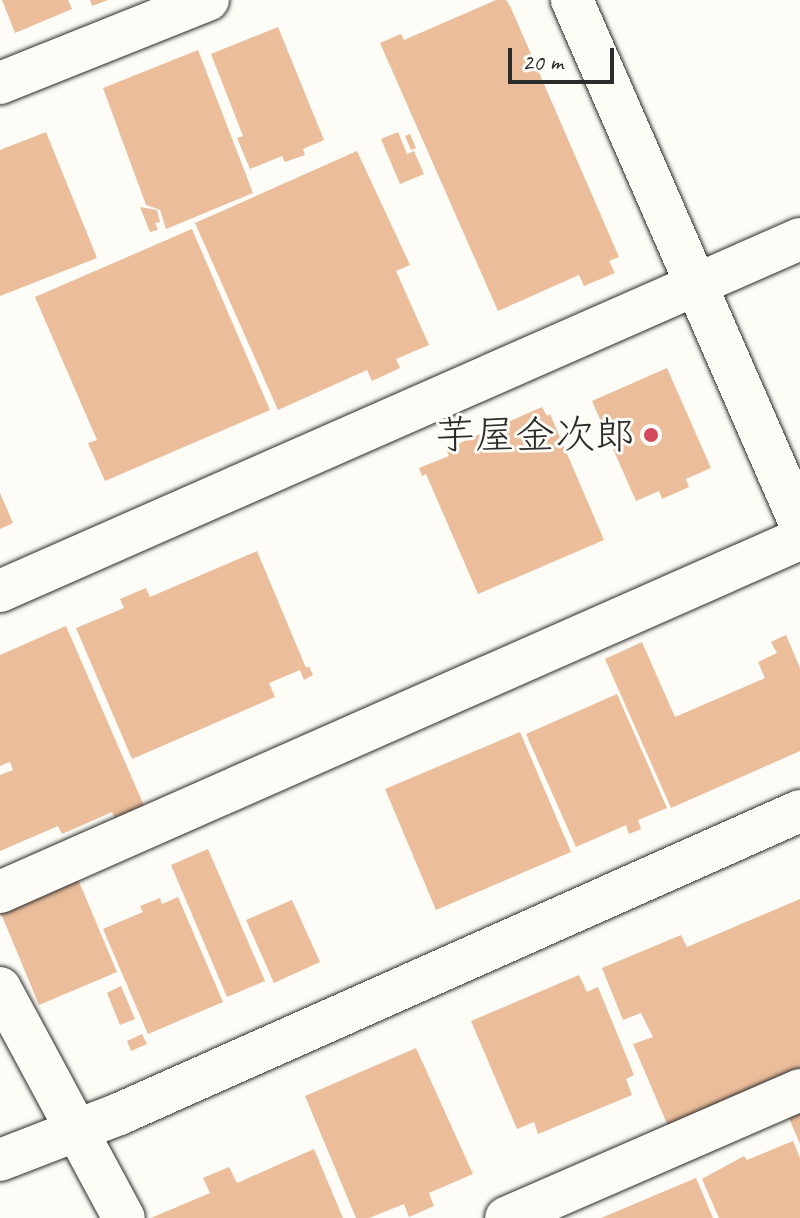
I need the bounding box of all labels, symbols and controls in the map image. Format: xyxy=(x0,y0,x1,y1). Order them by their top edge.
scale bar xyxy=(512,32,618,82)
text: 20 m xyxy=(522,47,563,77)
place label: 芋屋金次郎 xyxy=(435,411,635,459)
marker: 芋屋金次郎 xyxy=(642,426,660,444)

